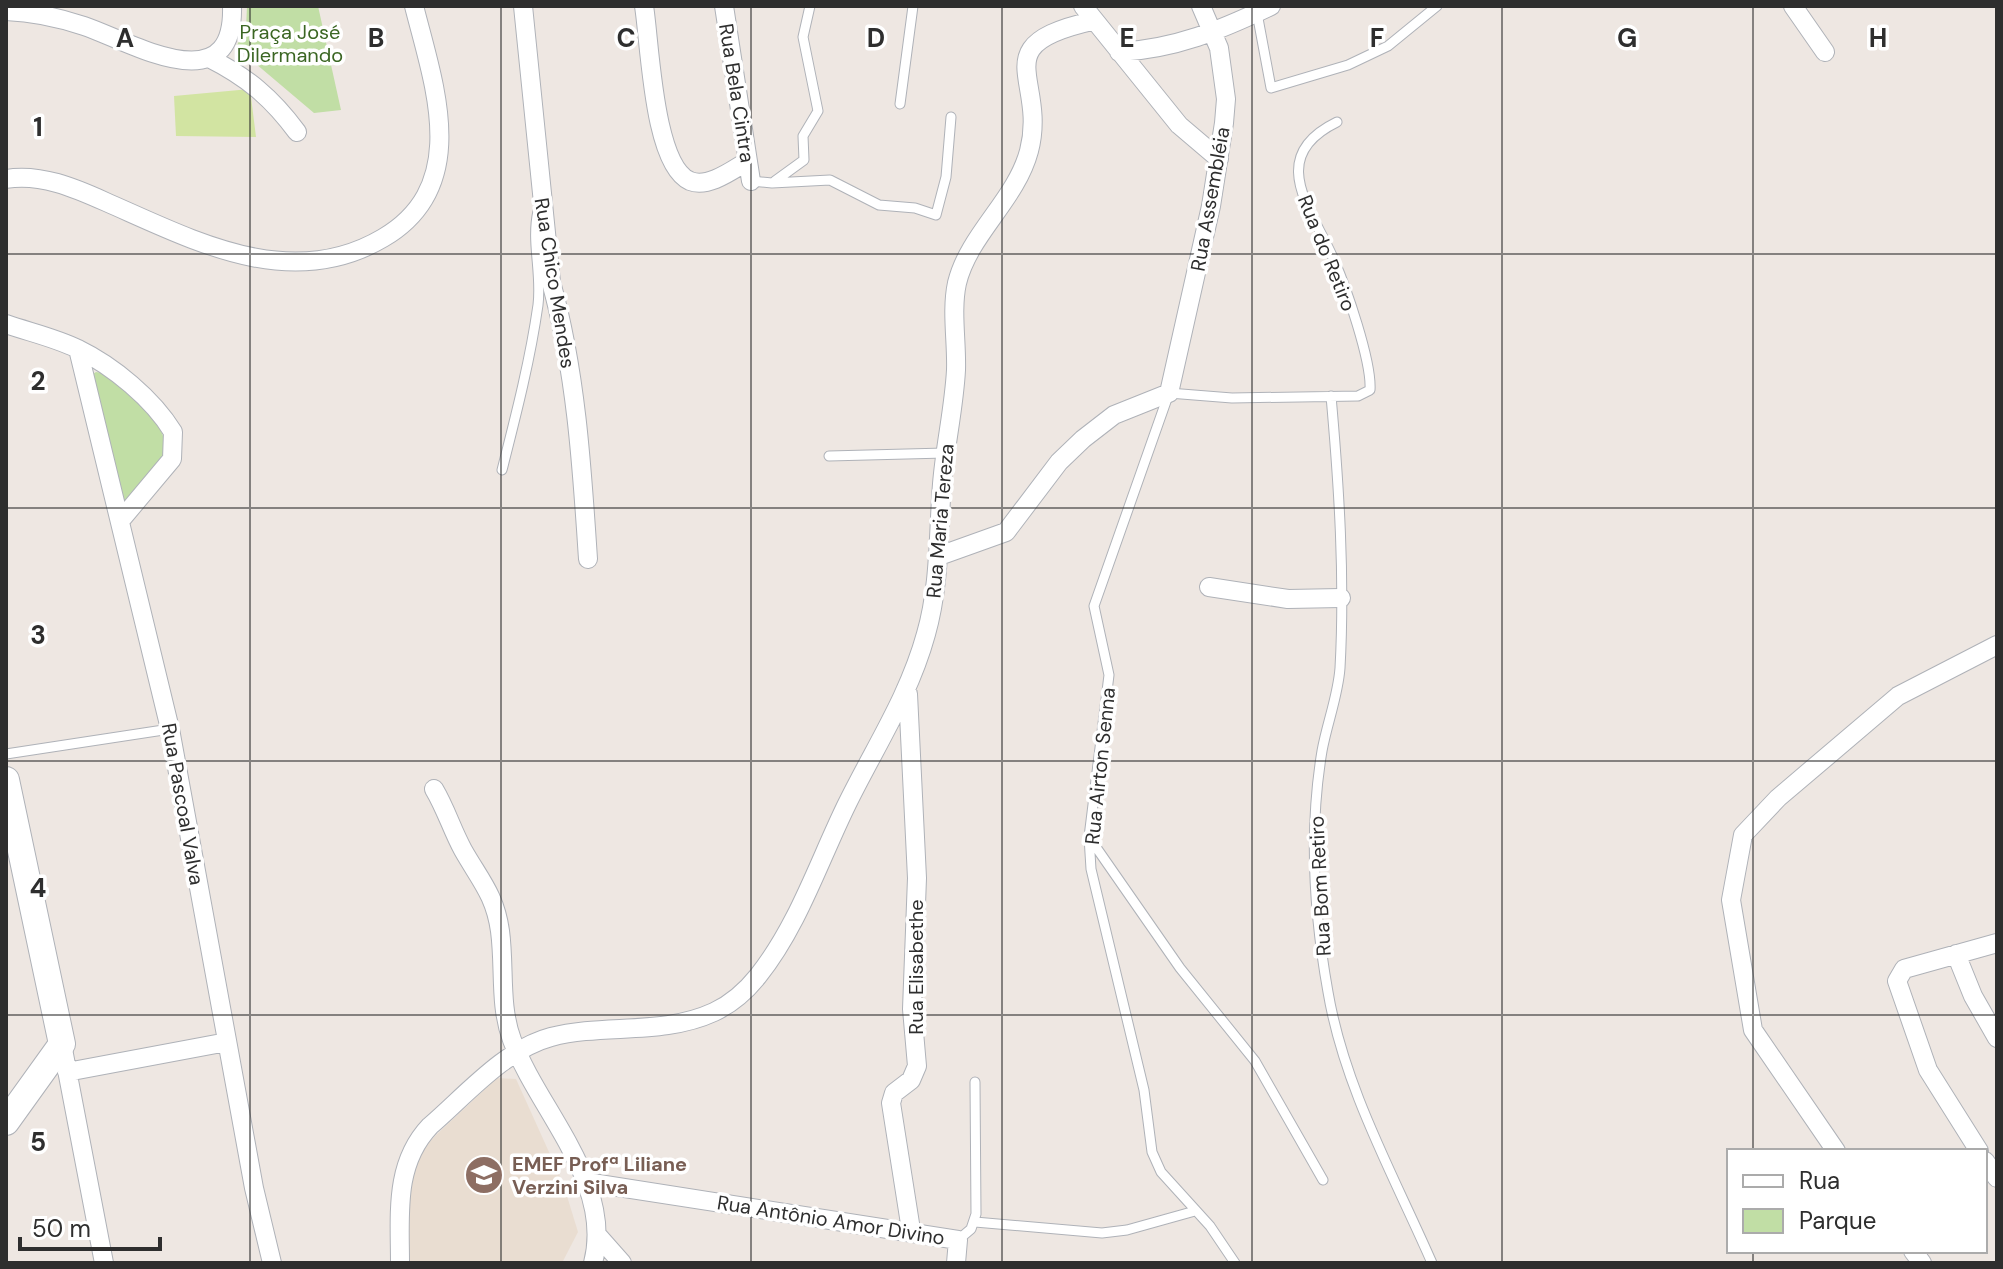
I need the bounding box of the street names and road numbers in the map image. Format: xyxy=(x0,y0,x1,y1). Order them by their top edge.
street label: Rua Bela Cintra xyxy=(713,22,761,164)
street label: Rua Assembléia xyxy=(1185,125,1235,273)
street label: Rua do Retiro xyxy=(1292,191,1362,315)
street label: Rua Chico Mendes xyxy=(529,196,581,370)
street label: Rua Maria Tereza xyxy=(920,443,960,599)
street label: Rua Airton Senna xyxy=(1079,686,1121,846)
street label: Rua Pascoal Valva xyxy=(156,721,210,887)
street label: Rua Bom Retiro xyxy=(1303,815,1337,957)
street label: Rua Elisabethe xyxy=(903,899,929,1035)
street label: Rua Antônio Amor Divino xyxy=(715,1189,947,1251)

